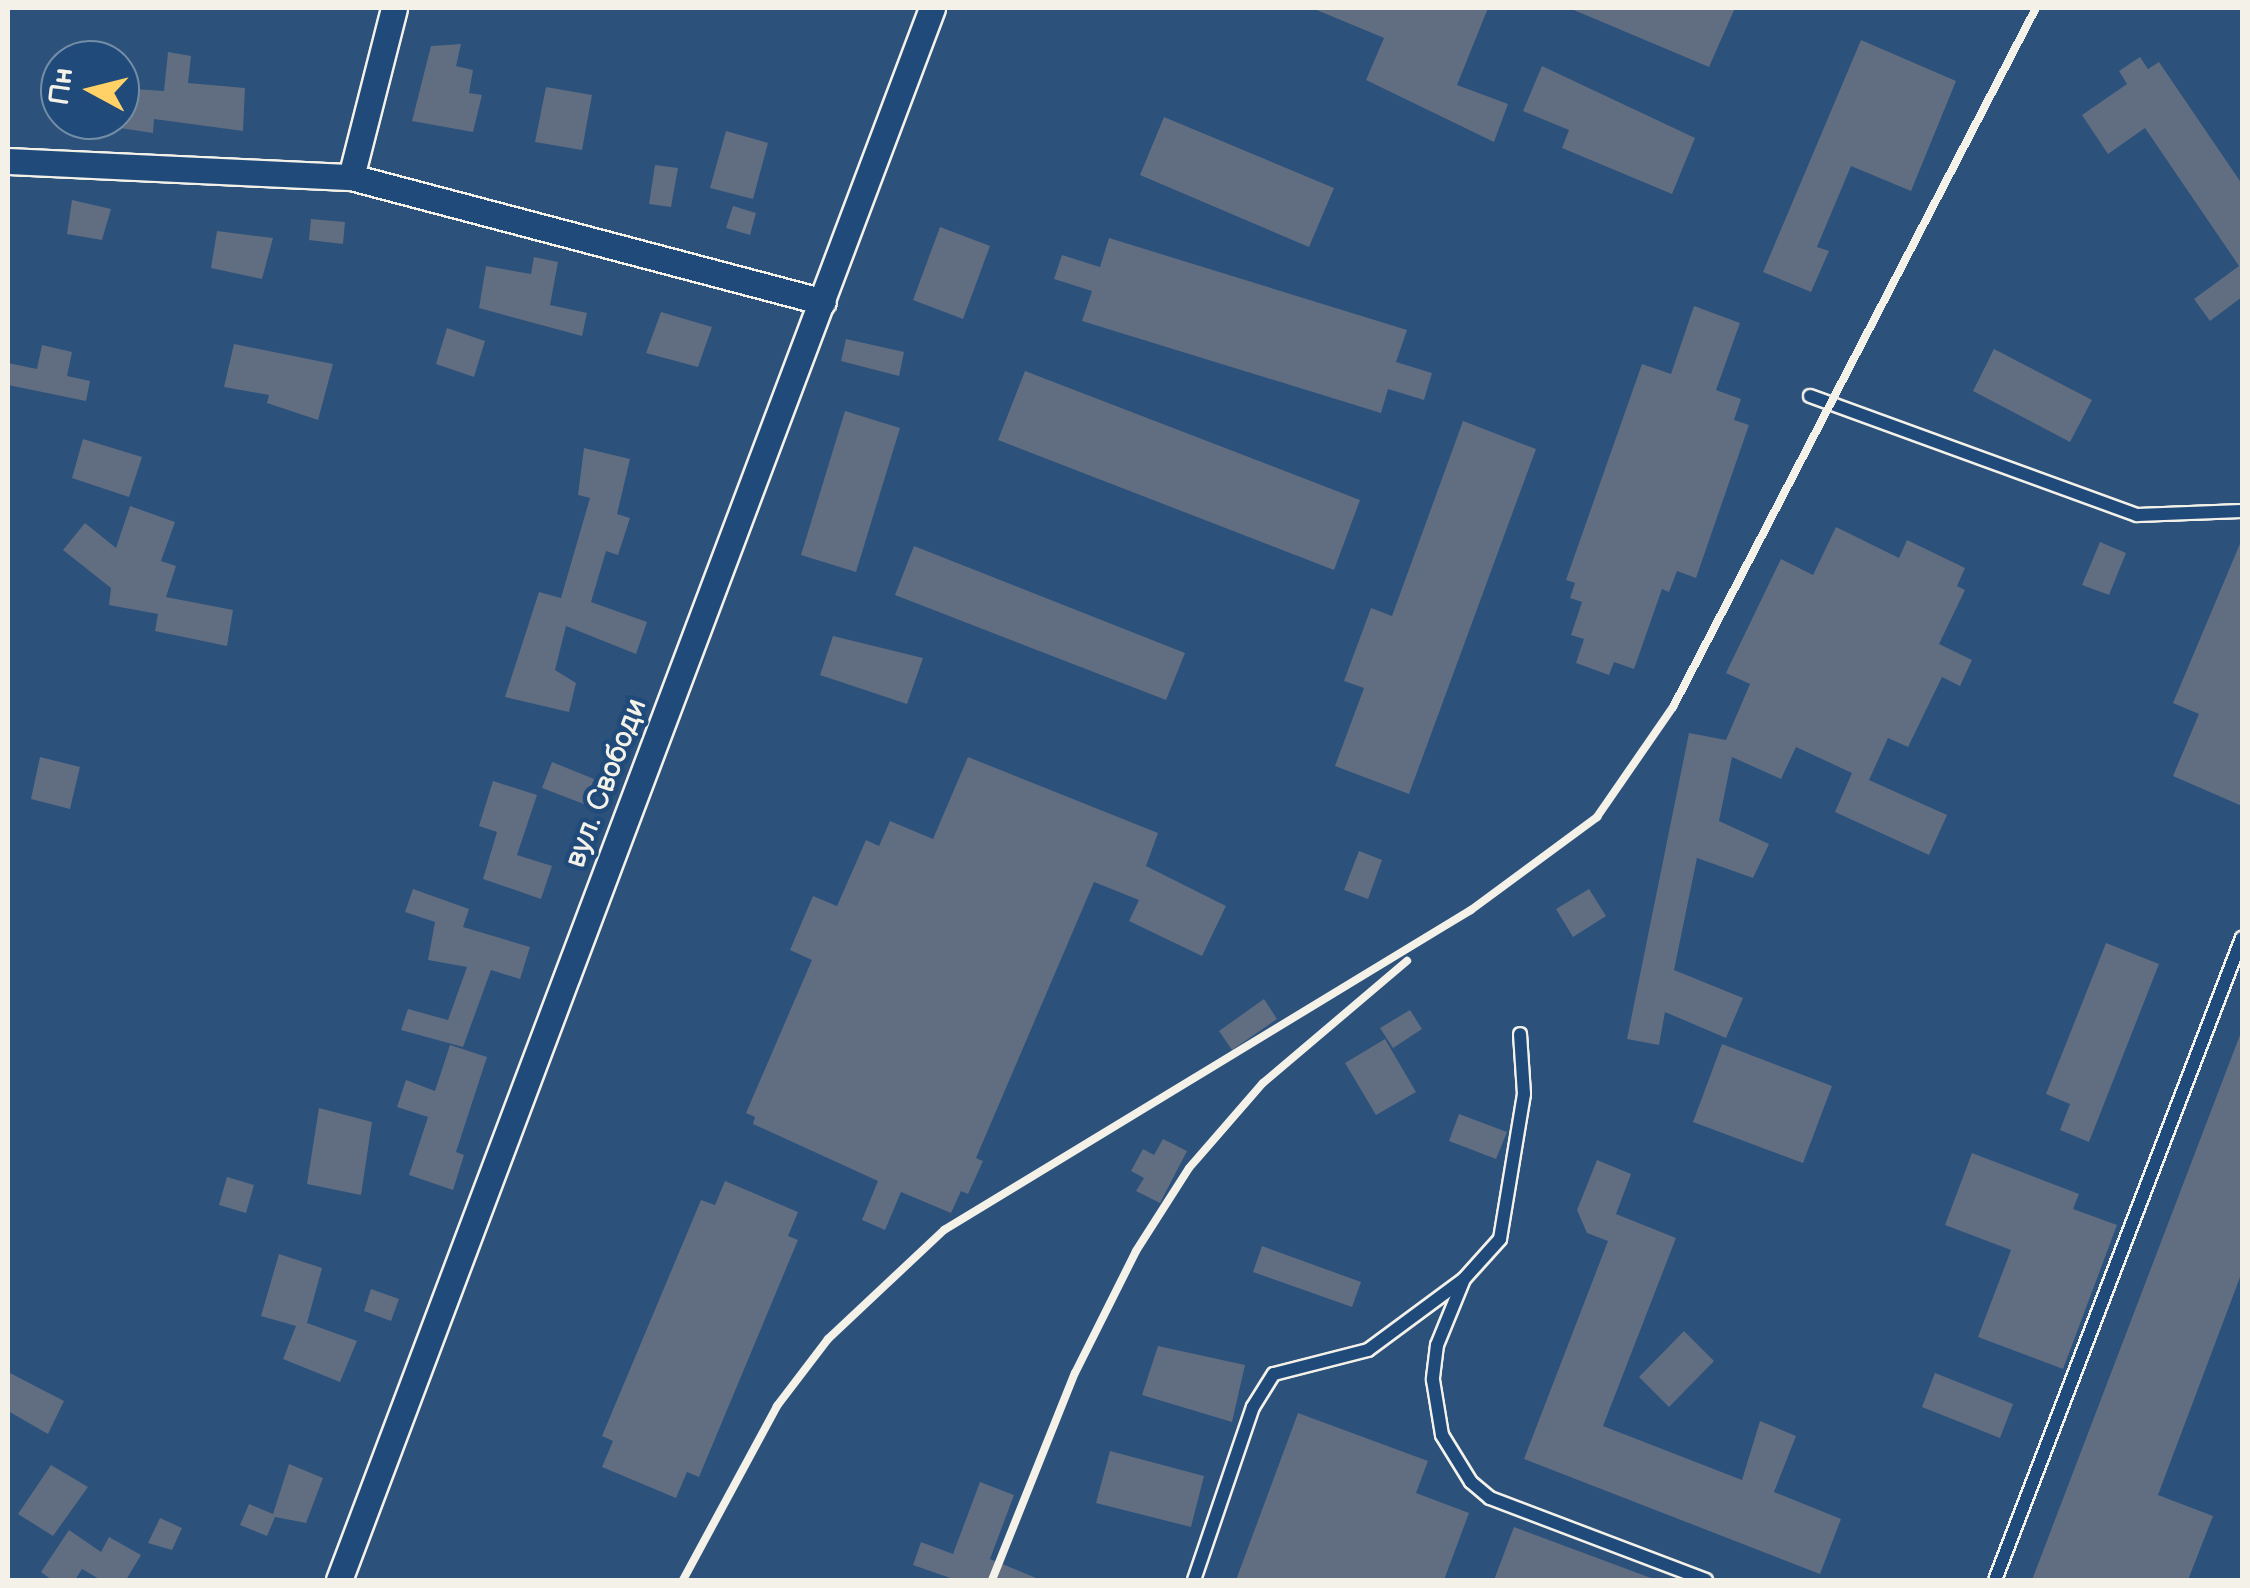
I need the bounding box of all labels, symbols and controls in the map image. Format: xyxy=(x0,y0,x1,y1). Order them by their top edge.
north arrow xyxy=(40,40,140,140)
text: Пн xyxy=(43,66,80,107)
street label: вул. Свободи xyxy=(557,693,655,873)

